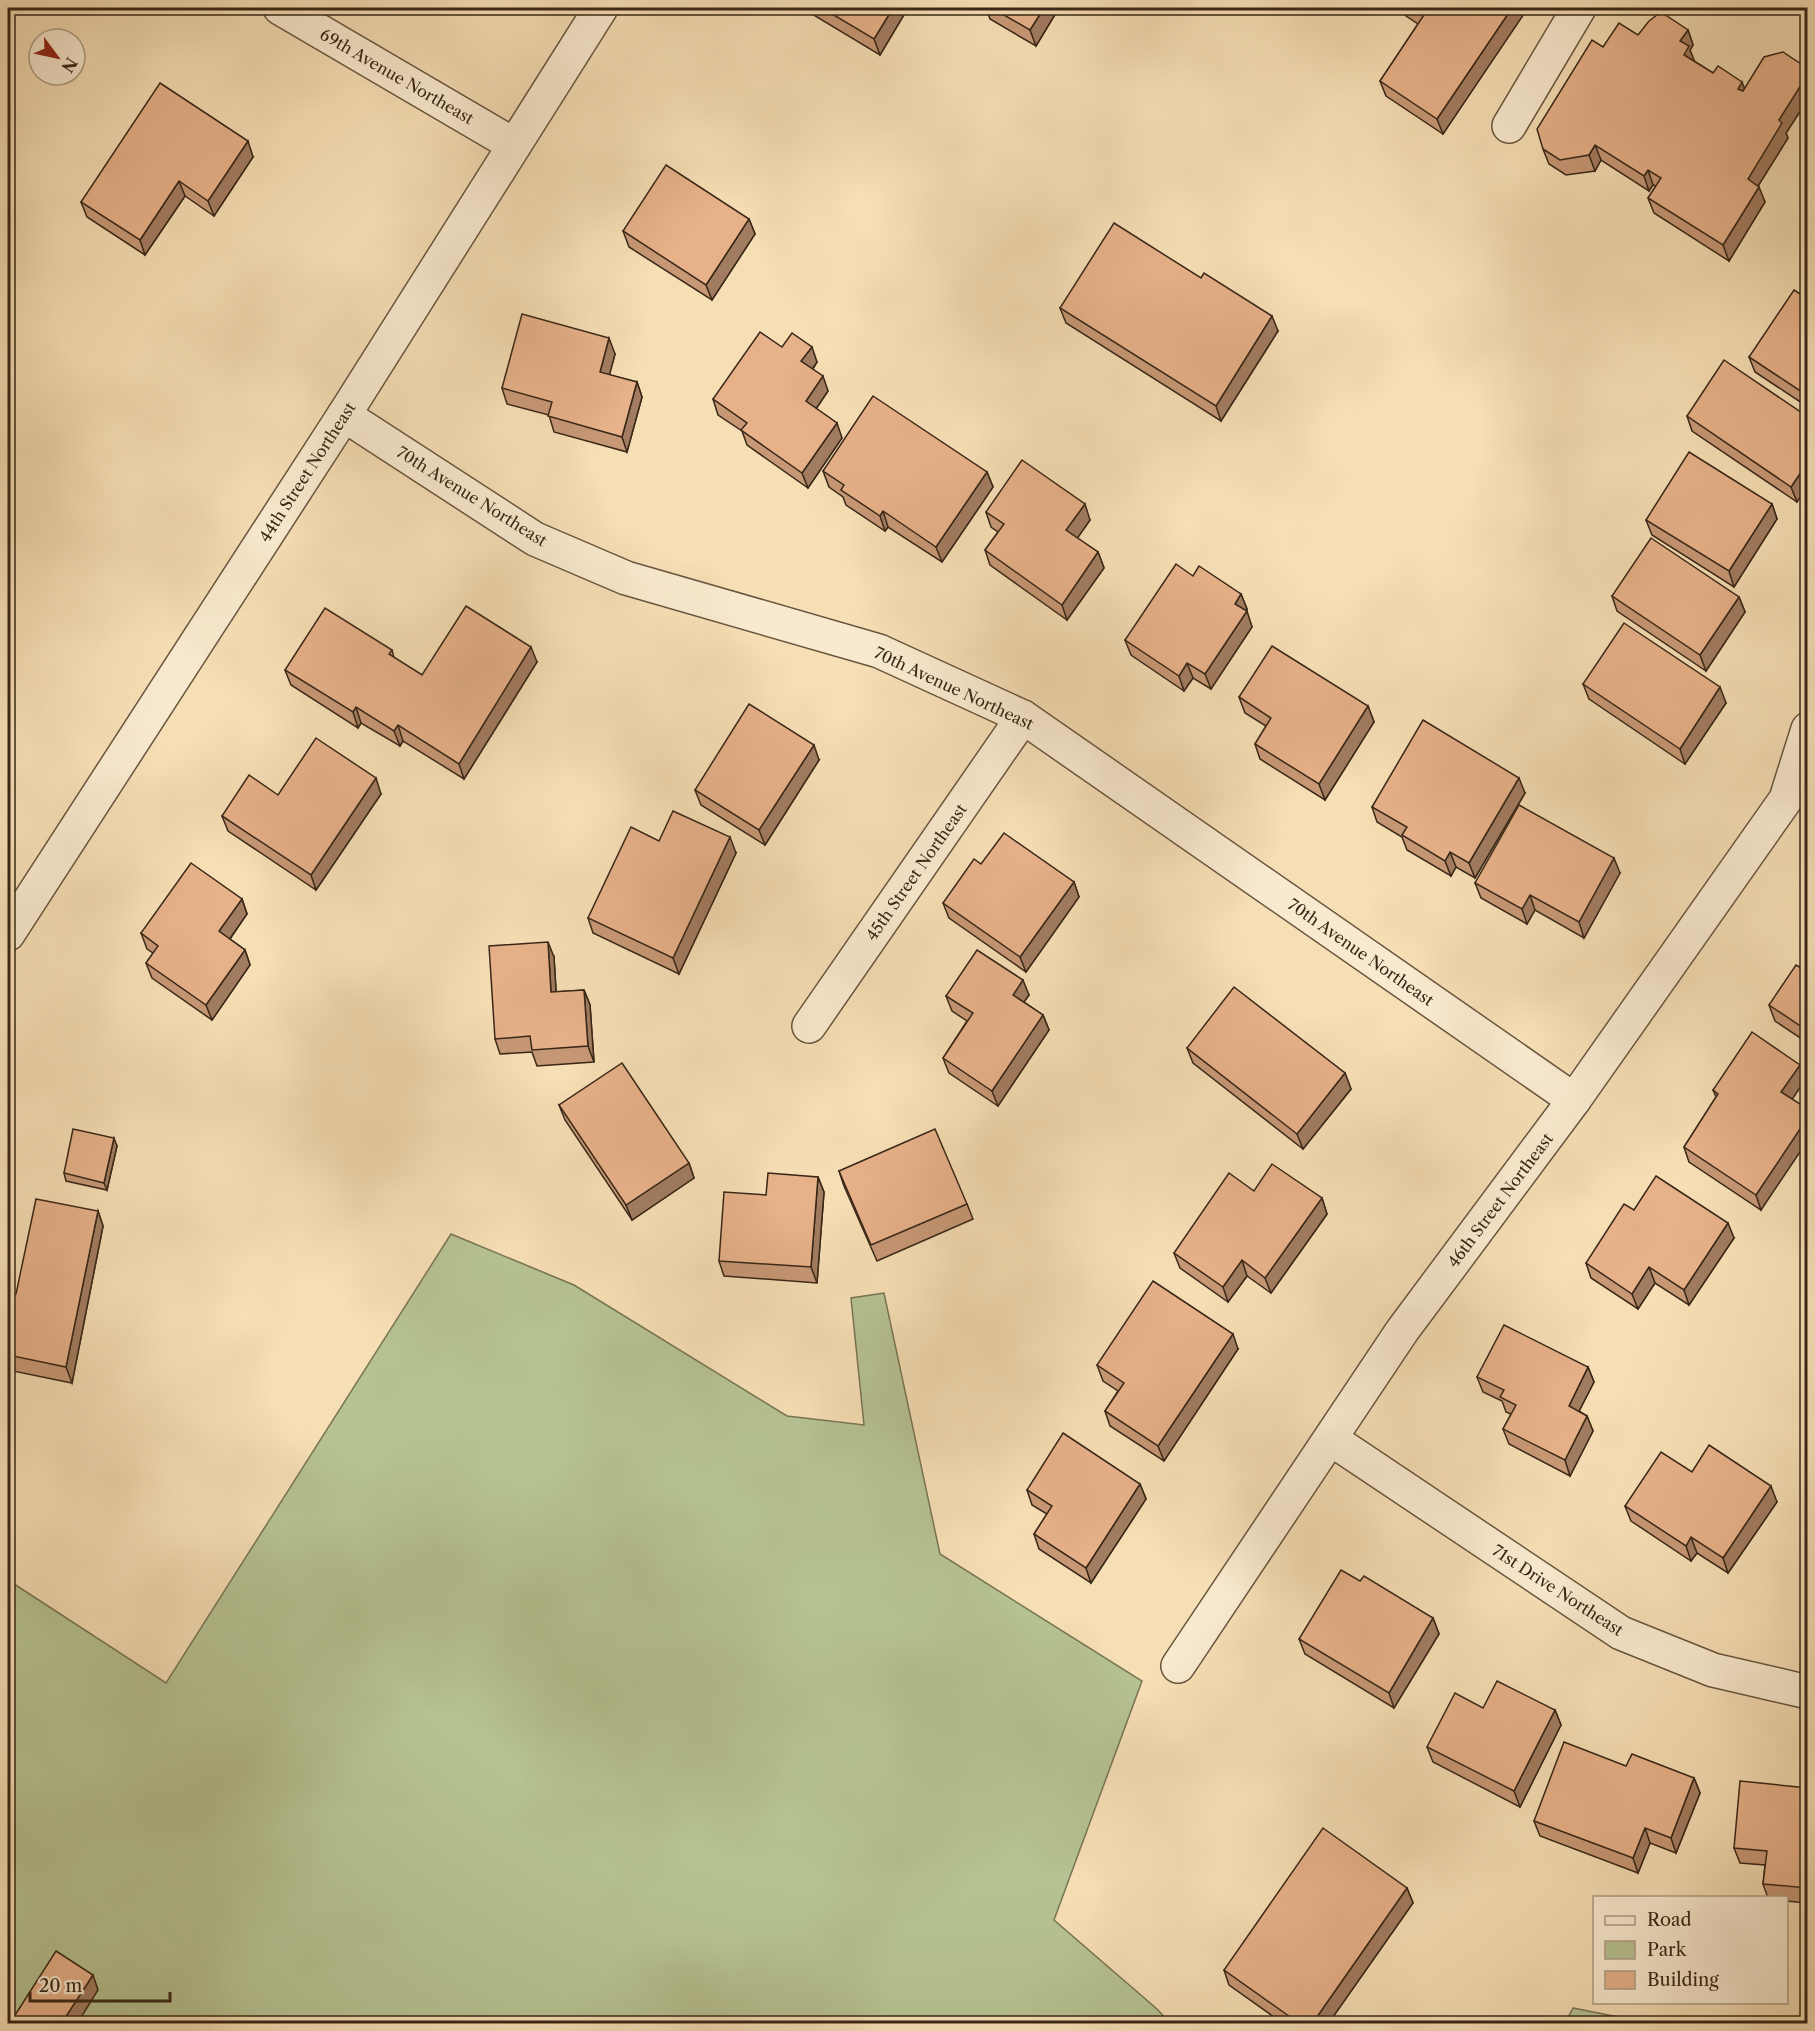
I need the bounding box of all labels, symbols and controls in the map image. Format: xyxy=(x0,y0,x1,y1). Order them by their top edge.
street label: 69th Avenue Northeast xyxy=(317,24,478,128)
north arrow xyxy=(27,27,87,87)
text: N xyxy=(57,54,82,77)
street label: 44th Street Northeast xyxy=(254,398,360,546)
street label: 70th Avenue Northeast xyxy=(393,442,551,551)
street label: 70th Avenue Northeast xyxy=(871,642,1037,734)
street label: 45th Street Northeast xyxy=(861,799,971,944)
street label: 70th Avenue Northeast xyxy=(1284,894,1438,1010)
street label: 46th Street Northeast xyxy=(1443,1129,1557,1271)
street label: 71st Drive Northeast xyxy=(1489,1540,1628,1640)
legend xyxy=(1593,1896,1788,2004)
text: Road xyxy=(1647,1909,1692,1931)
text: Park xyxy=(1647,1939,1688,1961)
scale bar xyxy=(30,1965,170,2003)
text: Building xyxy=(1647,1969,1719,1991)
text: 20 m xyxy=(39,1975,83,1997)

